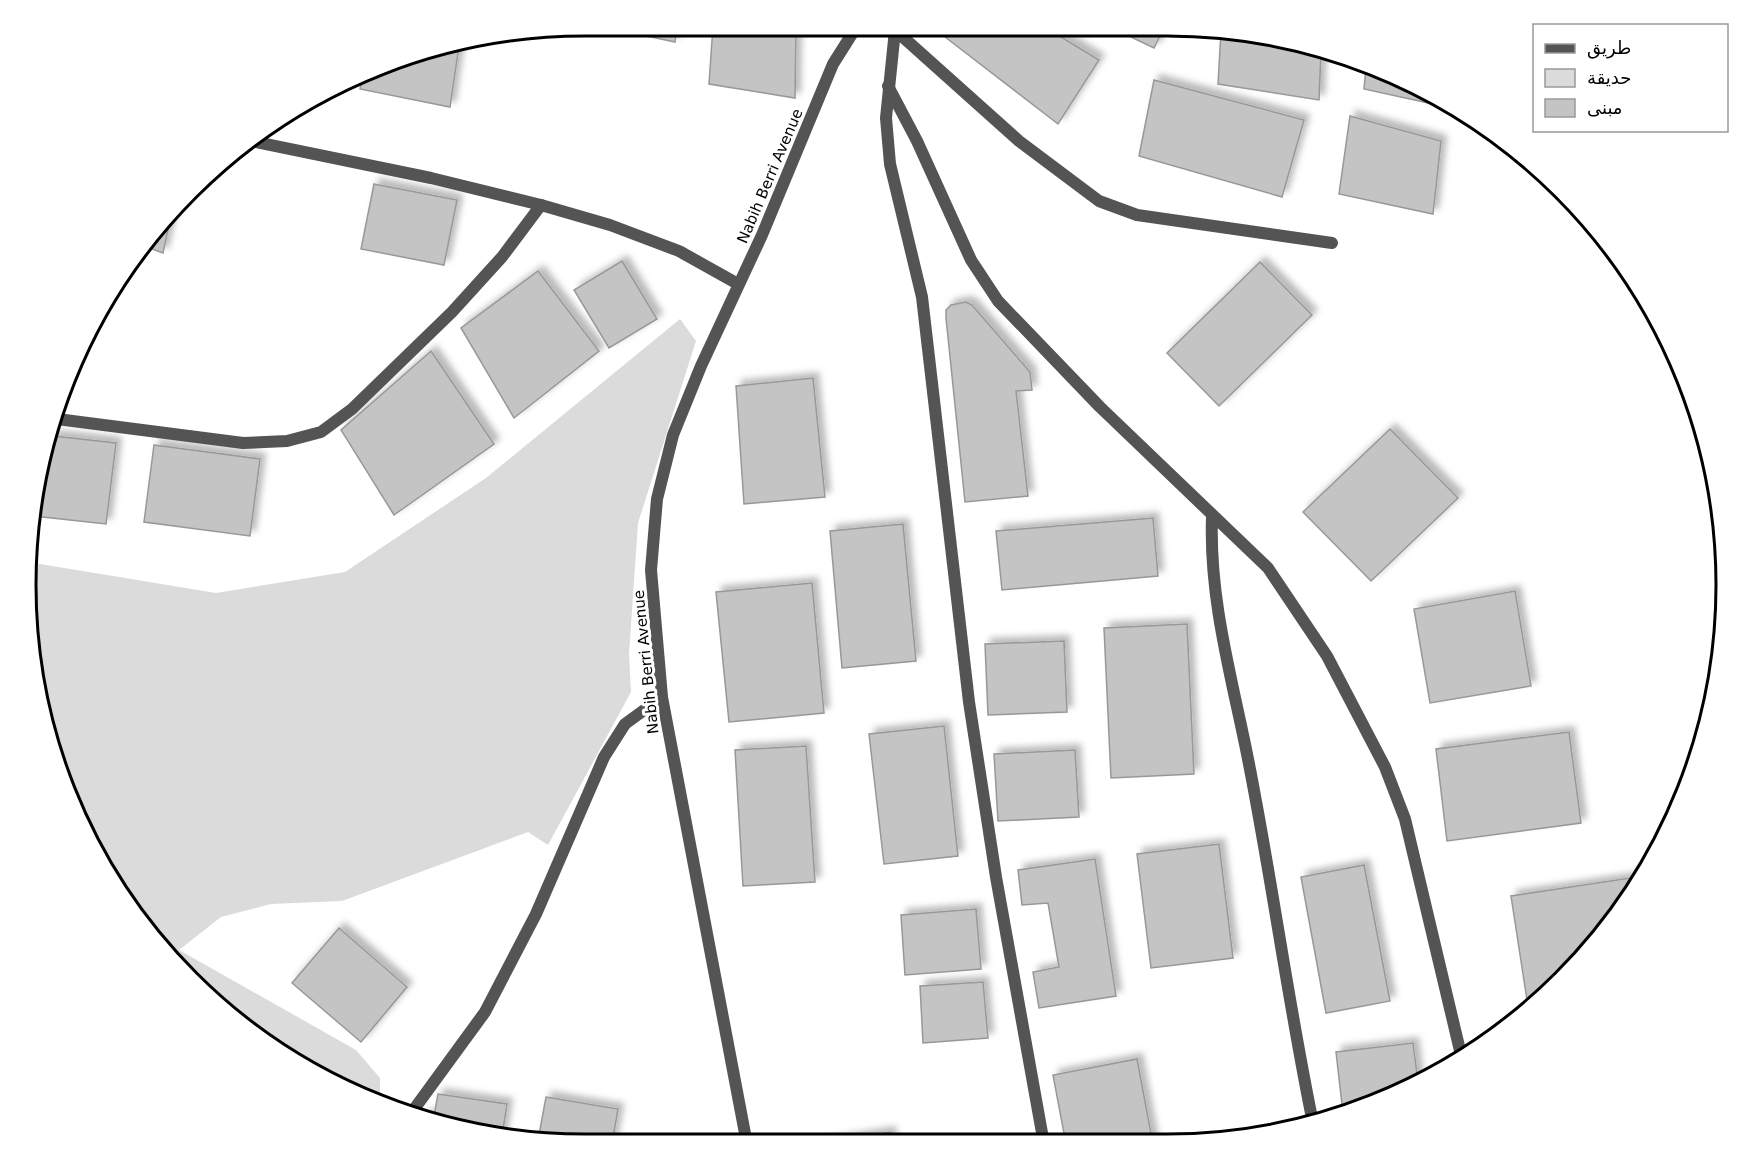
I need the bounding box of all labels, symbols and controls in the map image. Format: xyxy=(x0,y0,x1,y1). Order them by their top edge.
legend xyxy=(1533,24,1728,132)
text: طريق xyxy=(1587,37,1631,59)
text: حديقة xyxy=(1587,67,1631,88)
text: مبنى xyxy=(1587,97,1623,118)
street label: Nabih Berri Avenue xyxy=(733,106,807,246)
street label: Nabih Berri Avenue xyxy=(629,589,663,735)

